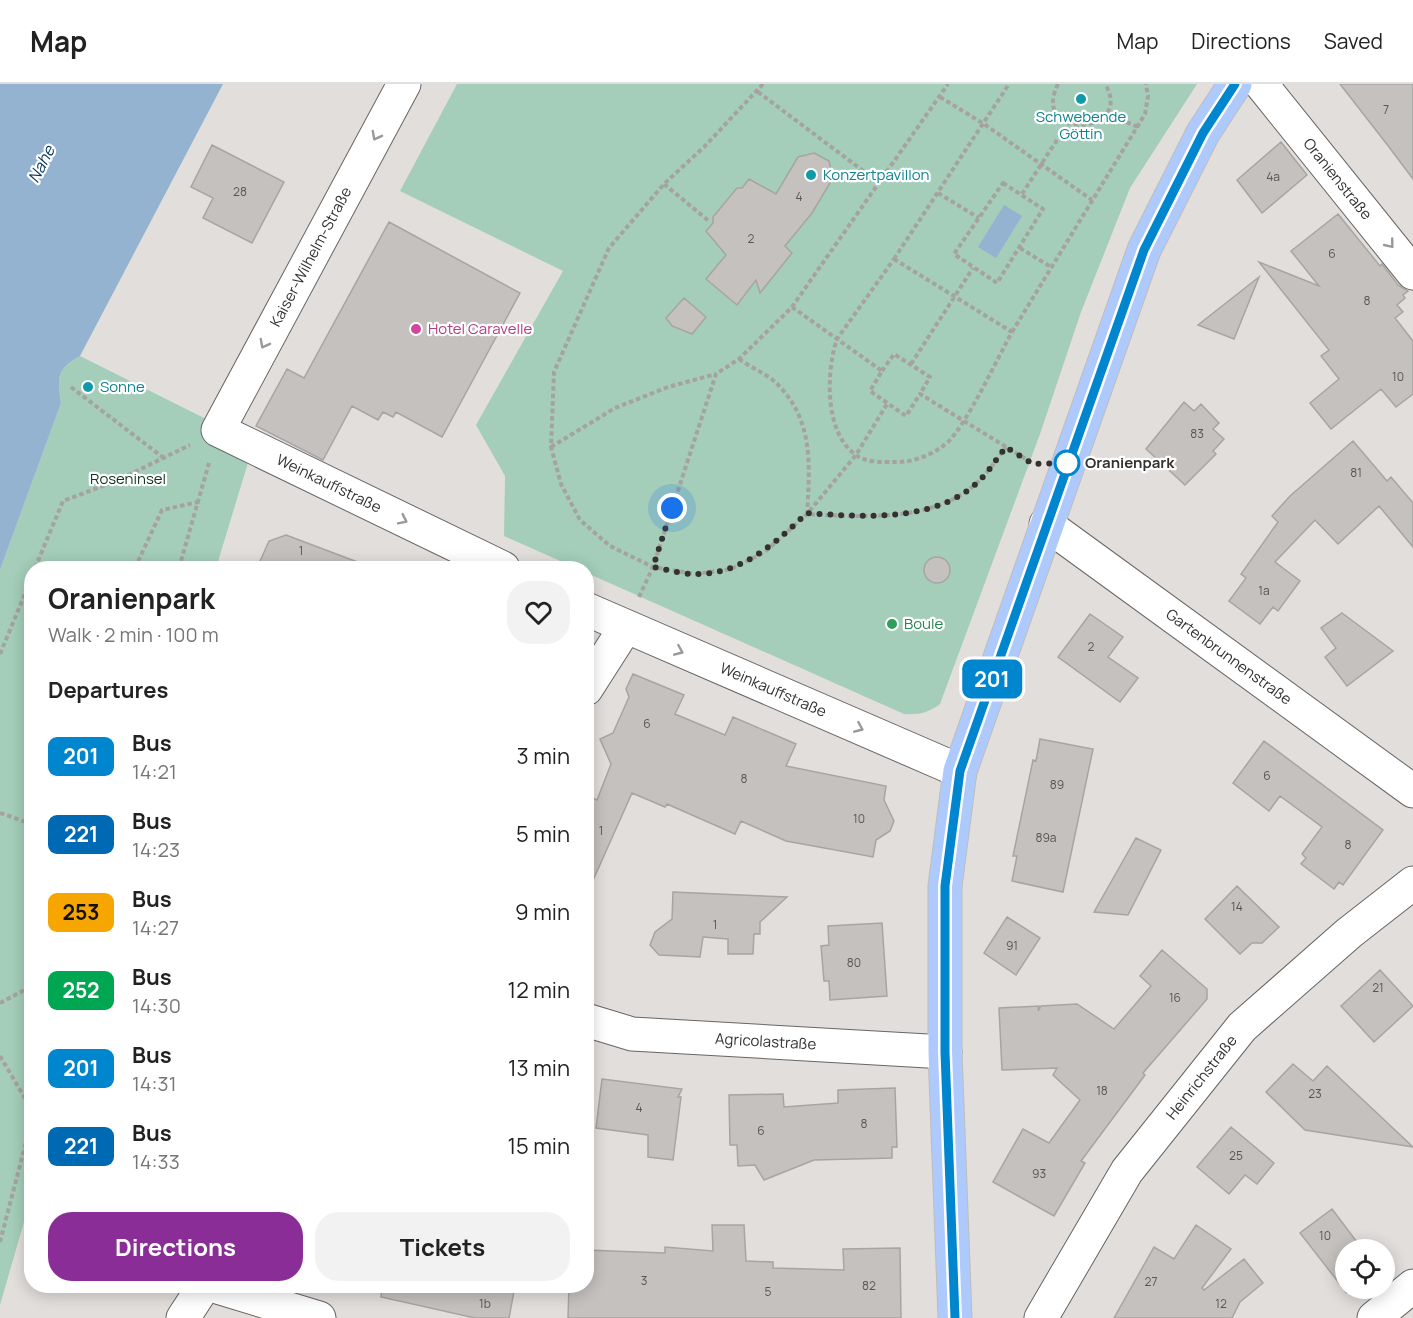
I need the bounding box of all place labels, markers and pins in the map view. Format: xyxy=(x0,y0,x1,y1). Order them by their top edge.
marker: Schwebende Göttin xyxy=(1074,92,1088,106)
place label: Schwebende Göttin xyxy=(1036,106,1126,144)
place label: Konzertpavillon xyxy=(823,164,930,185)
marker: Konzertpavillon xyxy=(804,168,818,182)
place label: Hotel Caravelle xyxy=(428,318,532,339)
marker: Hotel Caravelle xyxy=(409,322,423,336)
place label: Sonne xyxy=(100,376,145,397)
marker: Sonne xyxy=(81,380,95,394)
marker: Oranienpark xyxy=(1054,450,1080,476)
place label: Oranienpark xyxy=(1085,452,1175,473)
place label: Boule xyxy=(904,613,943,634)
marker: Boule xyxy=(885,617,899,631)

